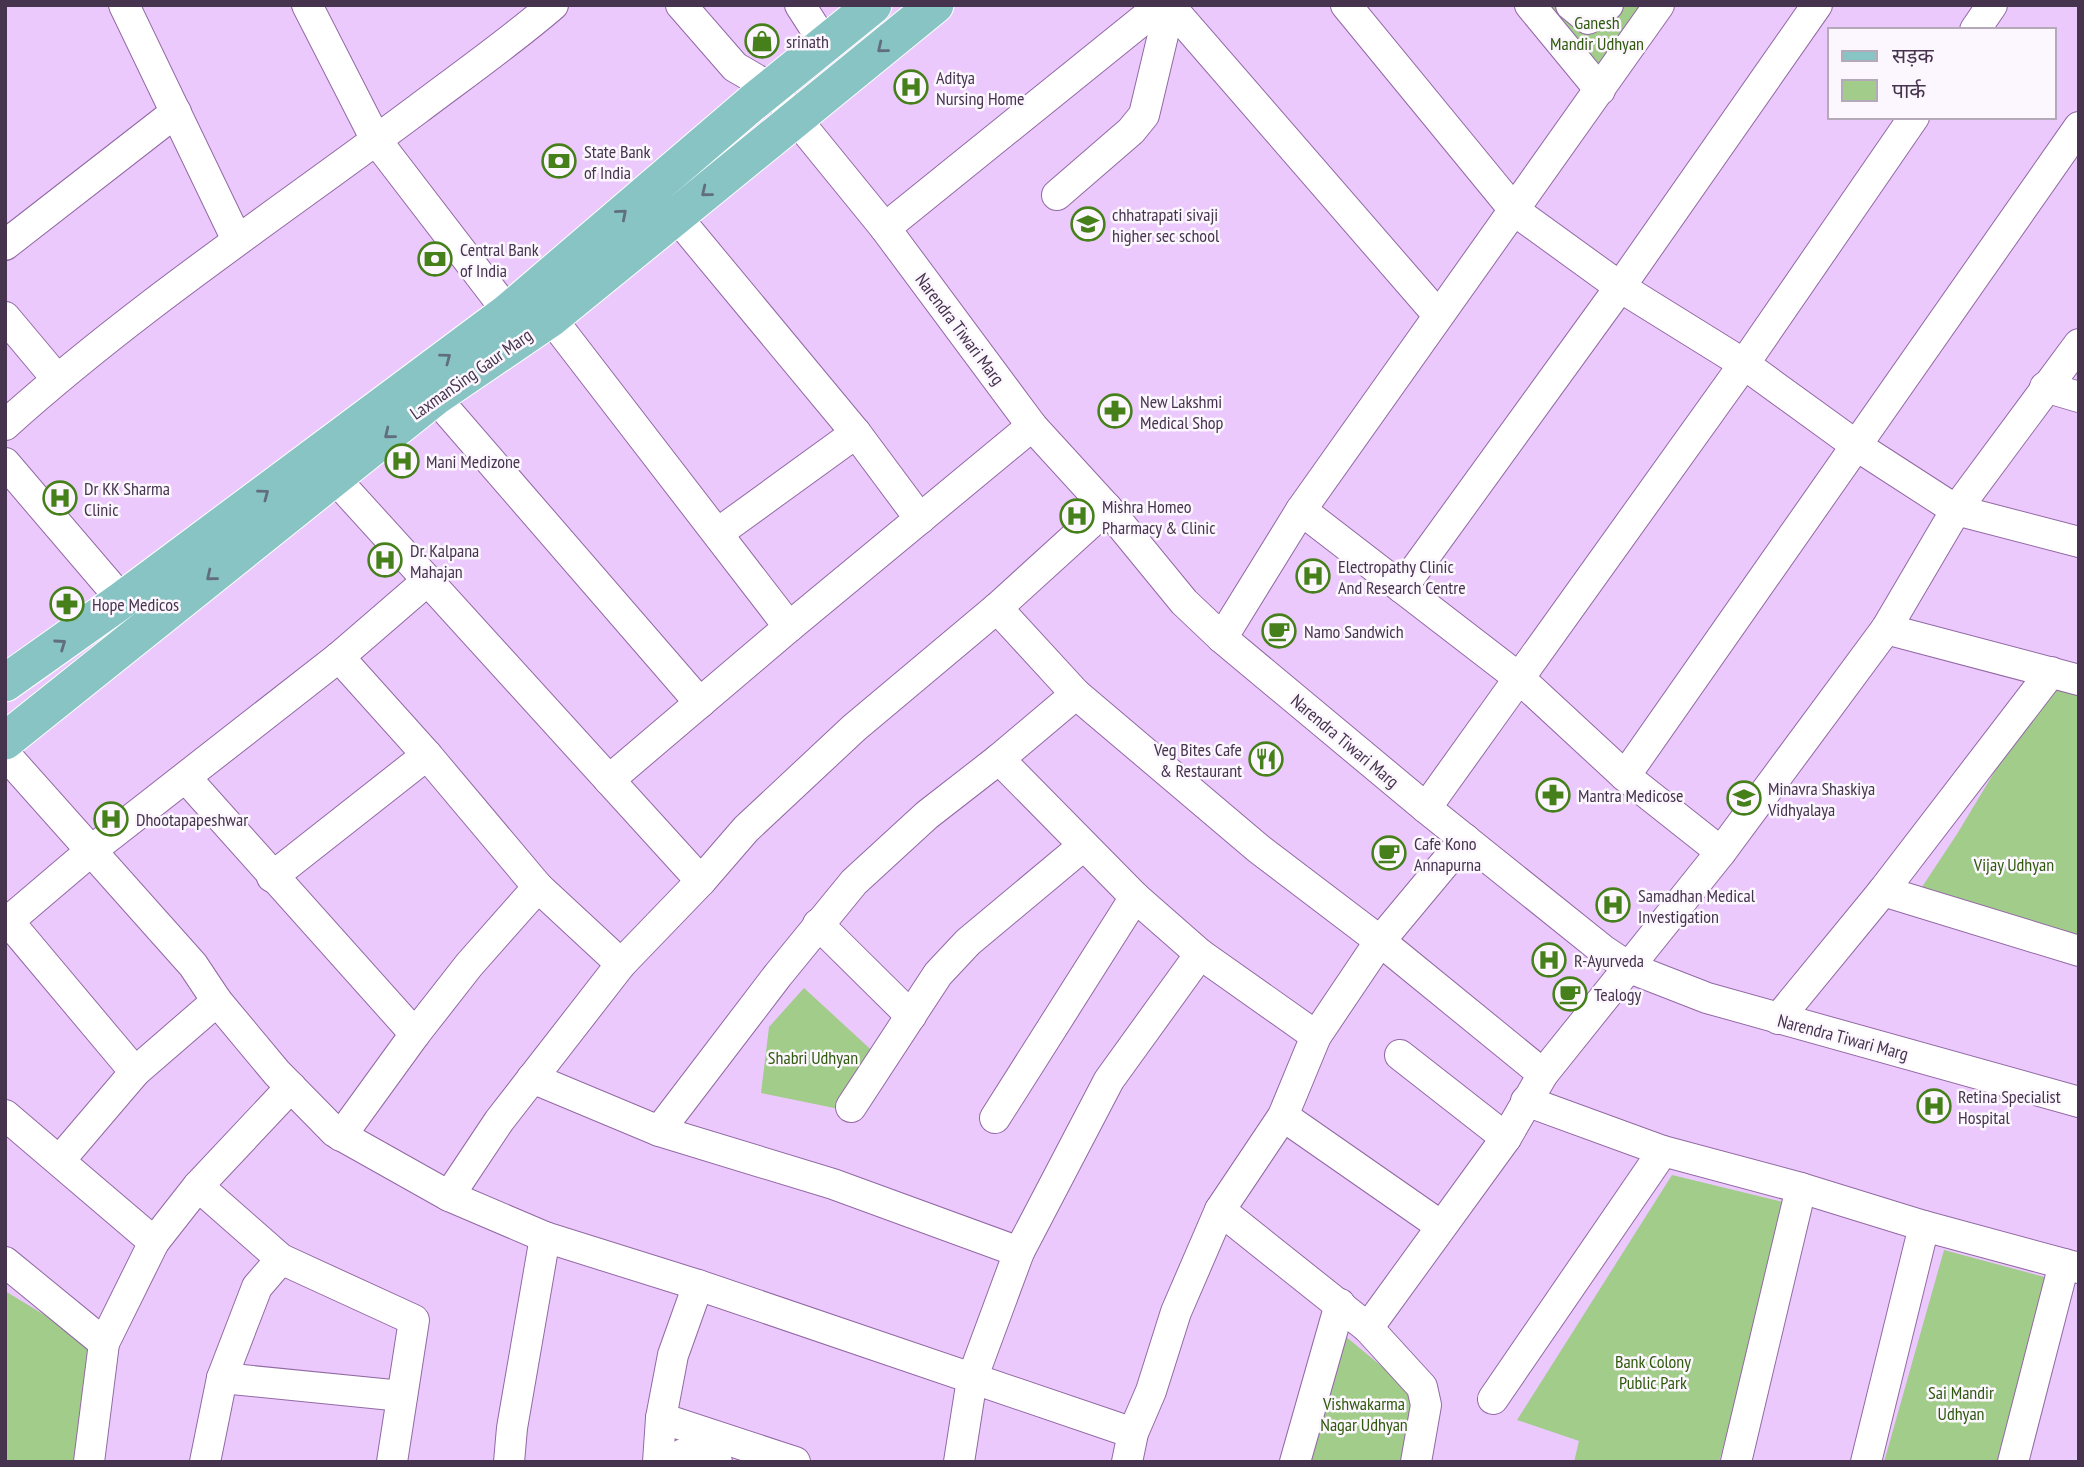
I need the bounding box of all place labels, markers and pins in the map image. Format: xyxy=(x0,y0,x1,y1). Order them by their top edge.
shop icon: srinath xyxy=(743,22,781,60)
place label: srinath xyxy=(786,30,829,53)
place label: Aditya Nursing Home xyxy=(936,66,1025,110)
hospital icon: Aditya Nursing Home xyxy=(892,68,930,106)
place label: State Bank of India xyxy=(584,140,650,184)
bank icon: State Bank of India xyxy=(540,142,578,180)
place label: chhatrapati sivaji higher sec school xyxy=(1112,203,1220,247)
school or university icon: chhatrapati sivaji higher sec school xyxy=(1069,205,1107,243)
place label: Central Bank of India xyxy=(460,238,539,282)
bank icon: Central Bank of India xyxy=(416,240,454,278)
place label: New Lakshmi Medical Shop xyxy=(1140,390,1224,434)
pharmacy icon: New Lakshmi Medical Shop xyxy=(1096,392,1134,430)
hospital icon: Mani Medizone xyxy=(383,442,421,480)
place label: Mani Medizone xyxy=(426,450,520,473)
place label: Dr KK Sharma Clinic xyxy=(84,477,170,521)
hospital icon: Dr KK Sharma Clinic xyxy=(41,479,79,517)
place label: Mishra Homeo Pharmacy & Clinic xyxy=(1102,495,1216,539)
hospital icon: Mishra Homeo Pharmacy & Clinic xyxy=(1058,497,1096,535)
place label: Dr. Kalpana Mahajan xyxy=(410,539,479,583)
hospital icon: Dr. Kalpana Mahajan xyxy=(366,541,404,579)
place label: Electropathy Clinic And Research Centre xyxy=(1338,555,1466,599)
hospital icon: Electropathy Clinic And Research Centre xyxy=(1294,557,1332,595)
pharmacy icon: Hope Medicos xyxy=(48,585,86,623)
place label: Hope Medicos xyxy=(92,593,179,616)
cafe icon: Namo Sandwich xyxy=(1260,612,1298,650)
place label: Namo Sandwich xyxy=(1304,620,1404,643)
place label: Veg Bites Cafe & Restaurant xyxy=(1153,738,1242,782)
restaurant icon: Veg Bites Cafe & Restaurant xyxy=(1247,740,1285,778)
pharmacy icon: Mantra Medicose xyxy=(1534,776,1572,814)
place label: Minavra Shaskiya Vidhyalaya xyxy=(1767,777,1875,821)
school or university icon: Minavra Shaskiya Vidhyalaya xyxy=(1725,779,1763,817)
place label: Mantra Medicose xyxy=(1578,784,1683,807)
hospital icon: Dhootapapeshwar xyxy=(92,800,130,838)
place label: Dhootapapeshwar xyxy=(136,808,248,831)
place label: Cafe Kono Annapurna xyxy=(1414,832,1481,876)
cafe icon: Cafe Kono Annapurna xyxy=(1370,834,1408,872)
place label: Samadhan Medical Investigation xyxy=(1638,884,1756,928)
hospital icon: Samadhan Medical Investigation xyxy=(1594,886,1632,924)
hospital icon: R-Ayurveda xyxy=(1530,941,1568,979)
place label: R-Ayurveda xyxy=(1574,949,1644,972)
cafe icon: Tealogy xyxy=(1551,975,1589,1013)
place label: Tealogy xyxy=(1594,983,1642,1006)
place label: Retina Specialist Hospital xyxy=(1958,1085,2061,1129)
hospital icon: Retina Specialist Hospital xyxy=(1915,1087,1953,1125)

